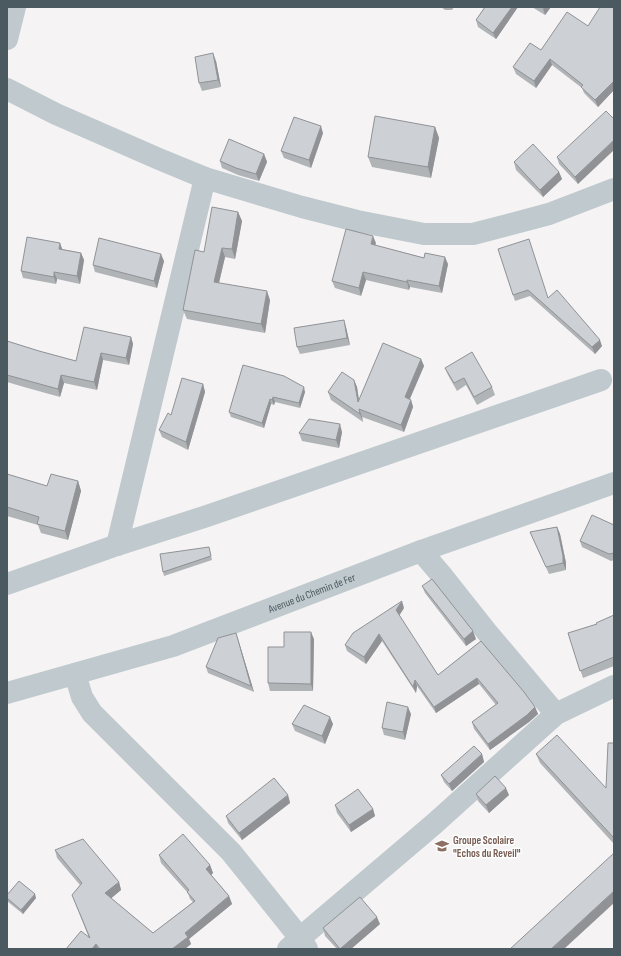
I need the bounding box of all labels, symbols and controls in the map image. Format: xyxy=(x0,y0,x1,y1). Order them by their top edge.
street label: Avenue du Chemin de Fer xyxy=(266,571,357,616)
place label: Groupe Scolaire "Echos du Reveil" xyxy=(453,834,521,860)
school or university icon: Groupe Scolaire "Echos du Reveil" xyxy=(434,838,450,854)

